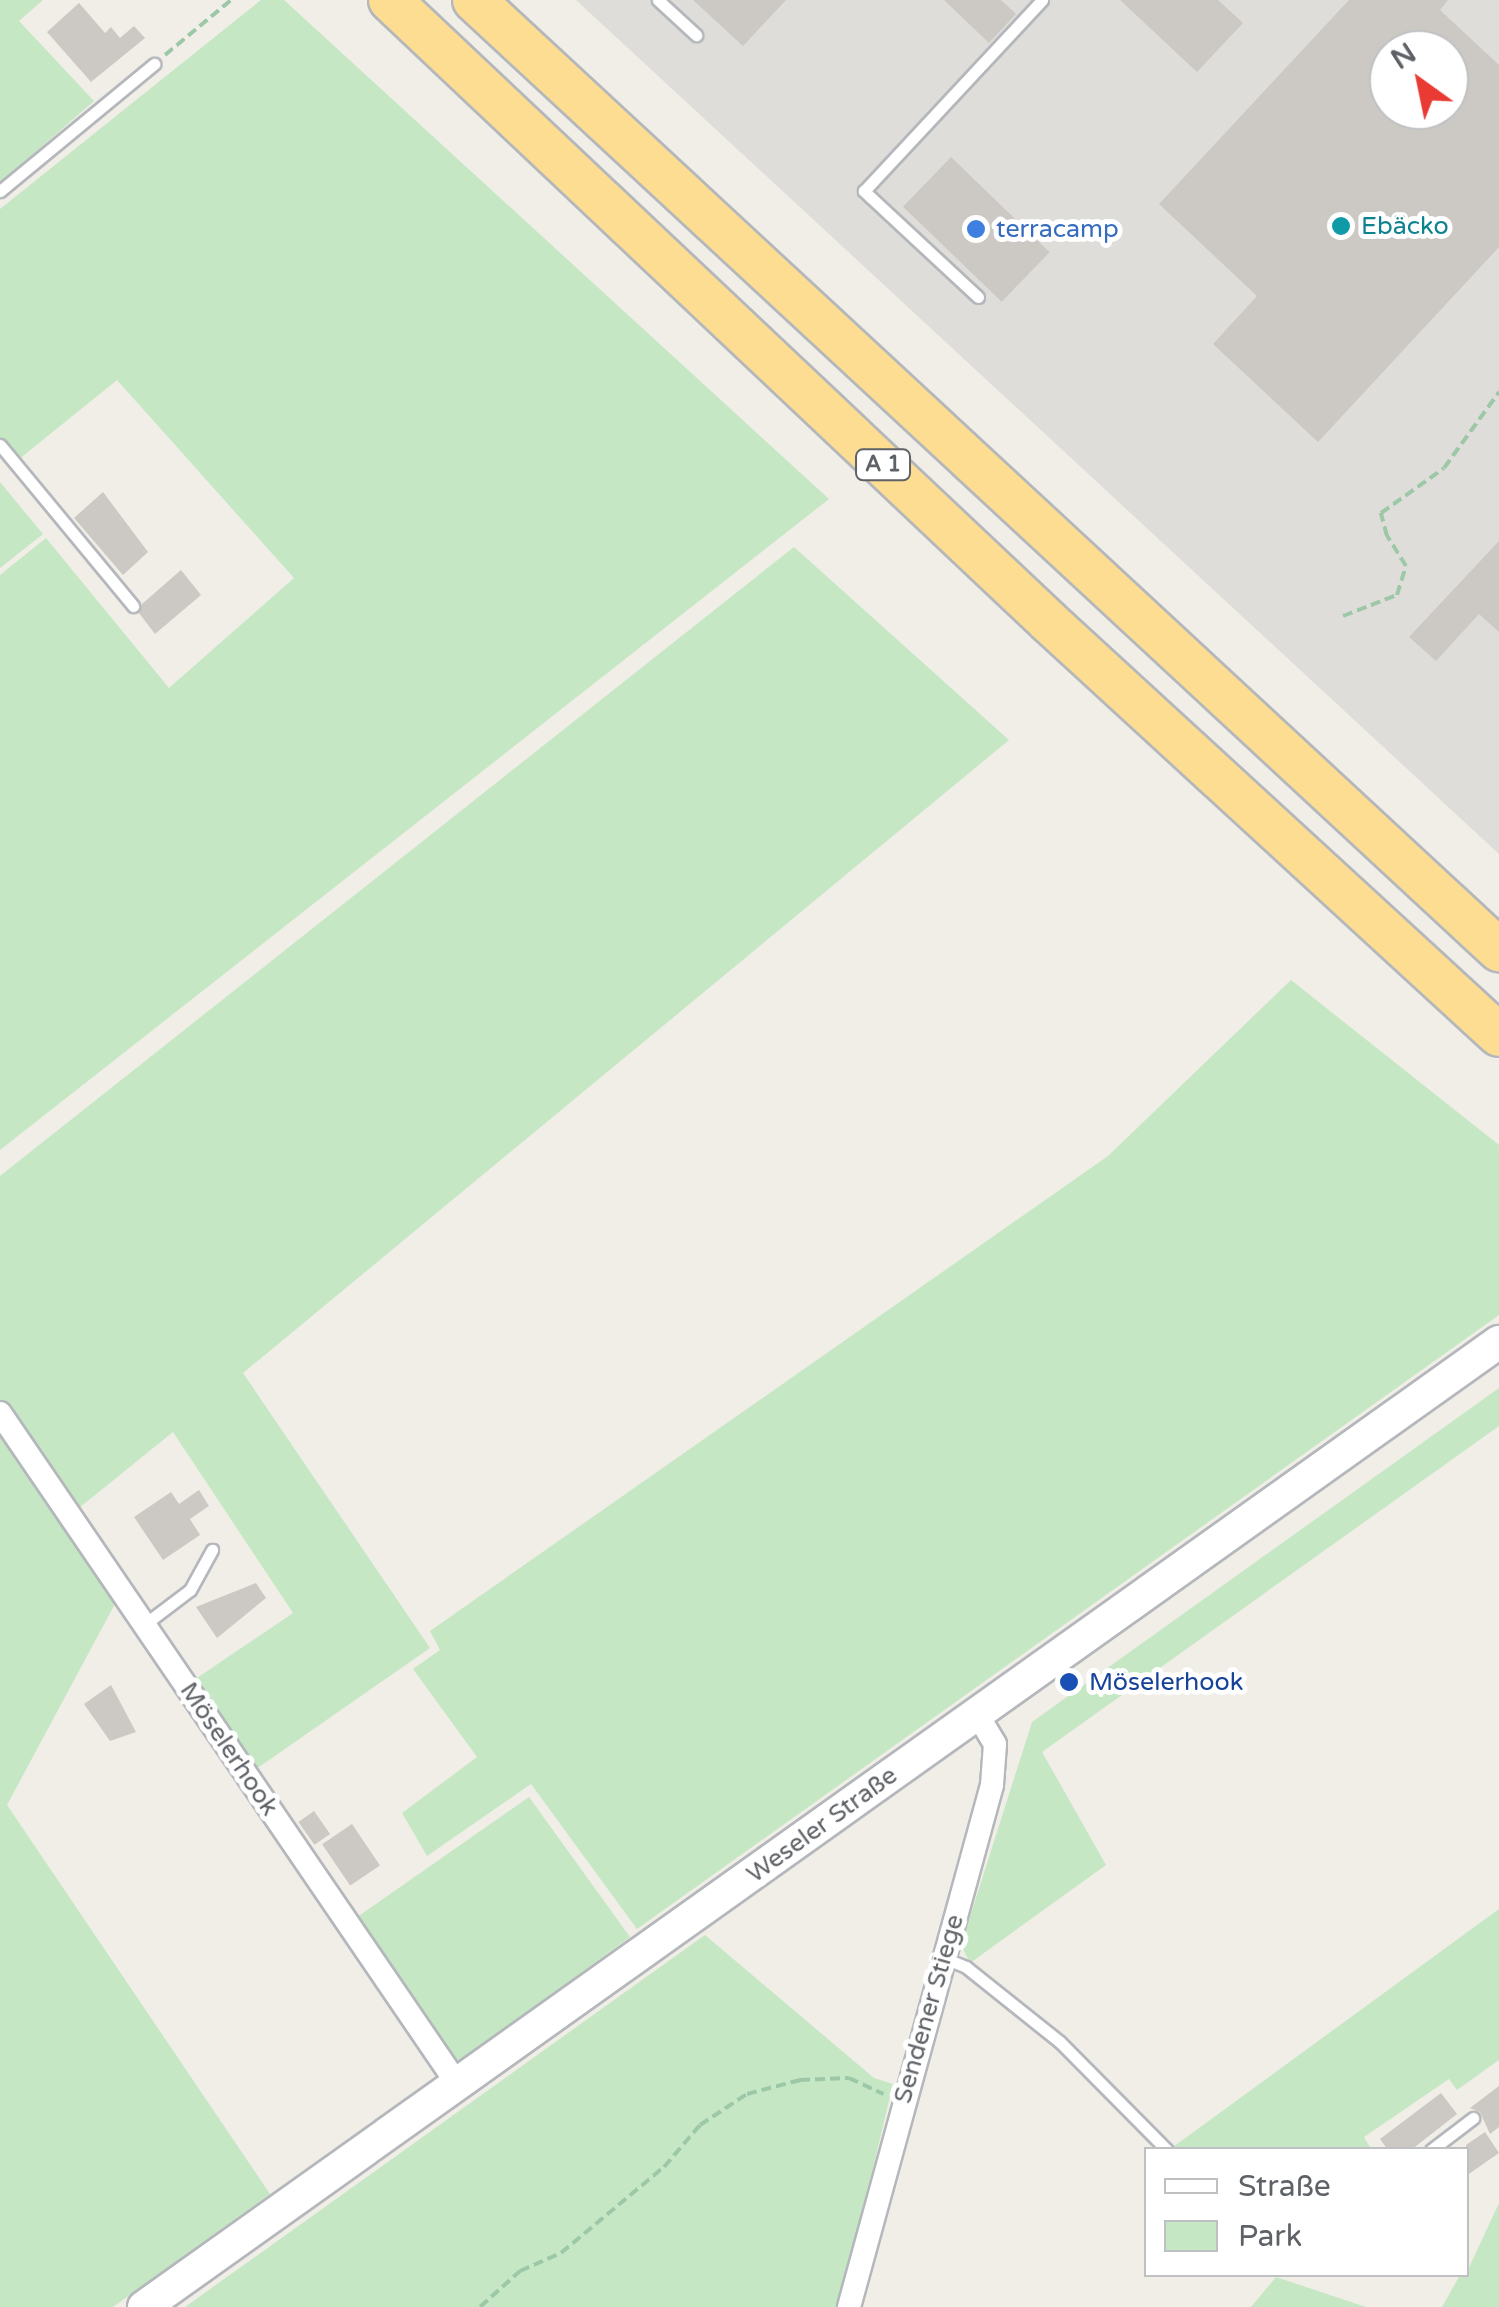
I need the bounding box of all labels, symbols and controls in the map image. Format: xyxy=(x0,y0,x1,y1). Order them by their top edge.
north arrow xyxy=(1369,30,1469,130)
text: N xyxy=(1385,36,1422,77)
place label: Ebäcko xyxy=(1361,211,1449,241)
place label: terracamp xyxy=(996,214,1119,244)
marker: Ebäcko xyxy=(1330,215,1352,237)
marker: terracamp xyxy=(965,218,987,240)
road number: A 1 xyxy=(853,448,913,482)
place label: Möselerhook xyxy=(1089,1667,1243,1697)
marker: Möselerhook xyxy=(1058,1671,1080,1693)
street label: Möselerhook xyxy=(173,1677,285,1821)
street label: Weseler Straße xyxy=(741,1760,903,1890)
street label: Sendener Stiege xyxy=(888,1911,970,2107)
legend xyxy=(1144,2147,1469,2277)
text: Straße xyxy=(1238,2168,1331,2205)
text: Park xyxy=(1238,2218,1302,2255)

